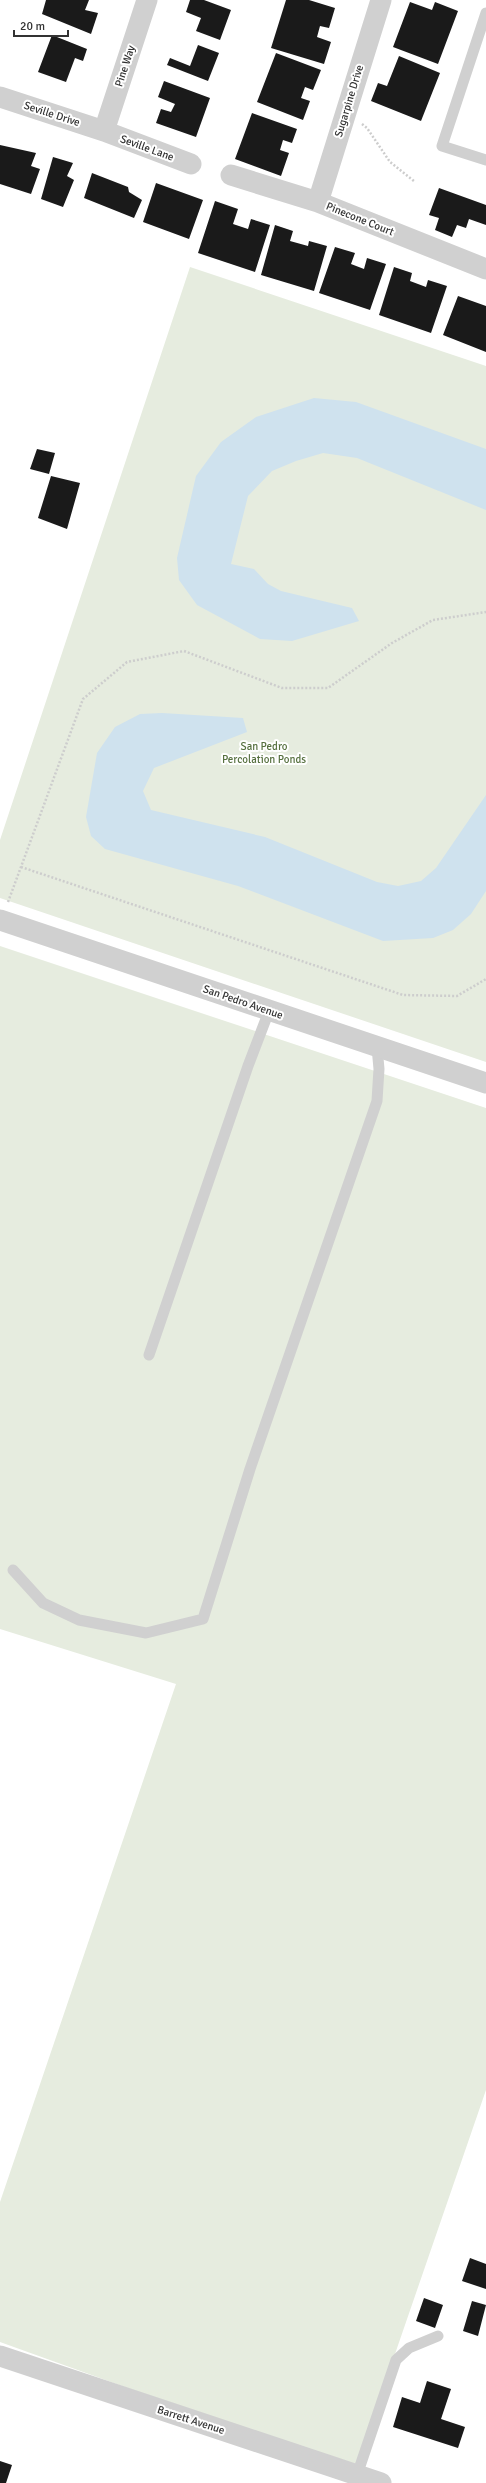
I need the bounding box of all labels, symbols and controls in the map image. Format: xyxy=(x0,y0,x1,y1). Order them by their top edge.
scale bar xyxy=(14,12,68,38)
text: 20 m xyxy=(20,19,45,34)
street label: Pine Way xyxy=(112,43,138,88)
street label: Sugarpine Drive xyxy=(332,63,366,139)
street label: Seville Drive xyxy=(22,99,82,129)
street label: Seville Lane xyxy=(118,132,176,164)
street label: Pinecone Court xyxy=(324,200,396,239)
park label: San Pedro Percolation Ponds xyxy=(222,740,306,766)
street label: San Pedro Avenue xyxy=(201,982,285,1022)
street label: Barrett Avenue xyxy=(156,2403,226,2437)

